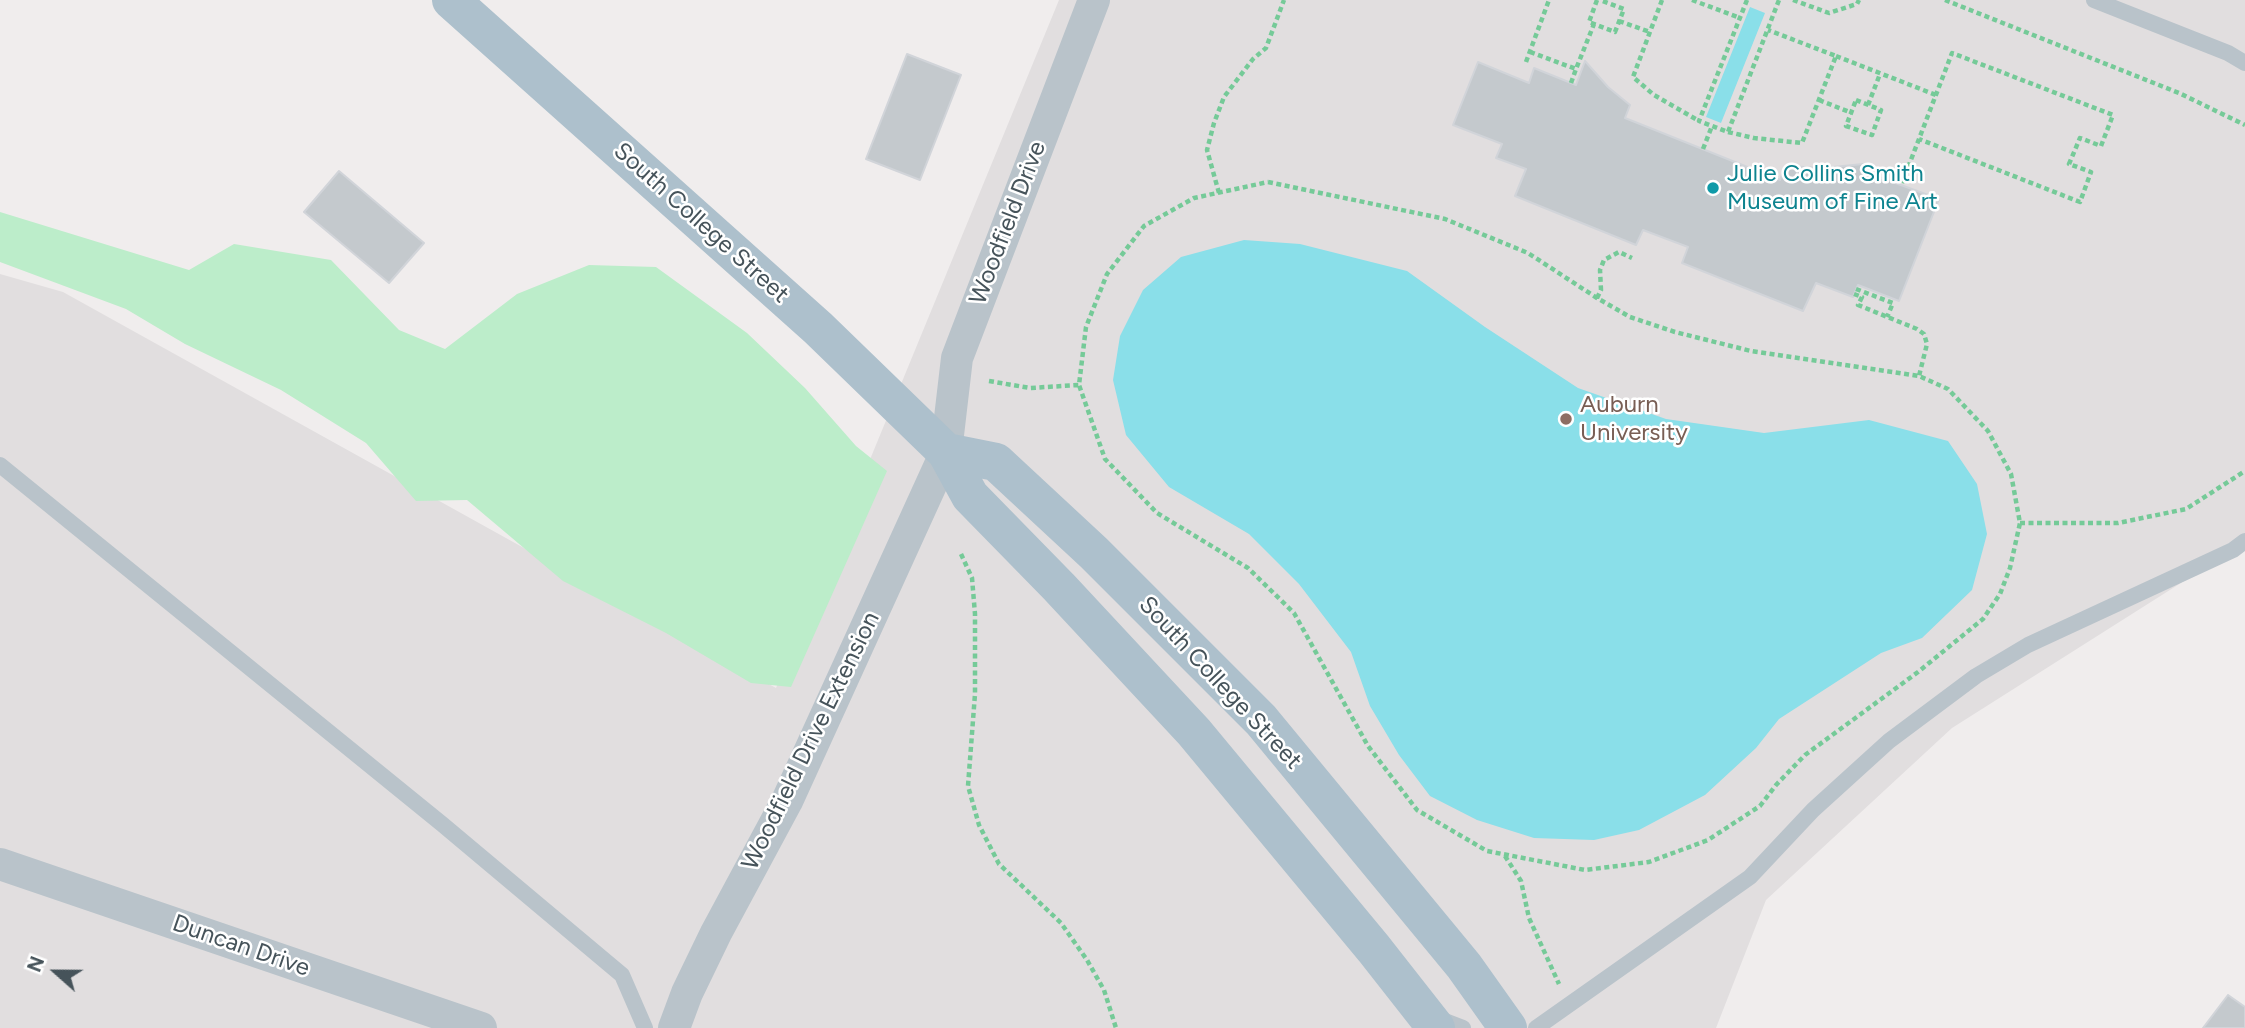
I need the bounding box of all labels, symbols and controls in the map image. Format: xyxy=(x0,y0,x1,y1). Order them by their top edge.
street label: South College Street xyxy=(608,137,794,309)
street label: Woodfield Drive xyxy=(964,137,1052,309)
place label: Julie Collins Smith Museum of Fine Art xyxy=(1727,160,1938,216)
marker: Julie Collins Smith Museum of Fine Art xyxy=(1705,180,1721,196)
place label: Auburn University xyxy=(1580,391,1688,447)
marker: Auburn University xyxy=(1558,411,1574,427)
street label: South College Street xyxy=(1133,591,1307,775)
street label: Woodfield Drive Extension xyxy=(736,607,886,875)
street label: Duncan Drive xyxy=(169,909,313,983)
north arrow xyxy=(21,937,91,1007)
text: N xyxy=(23,953,49,975)

